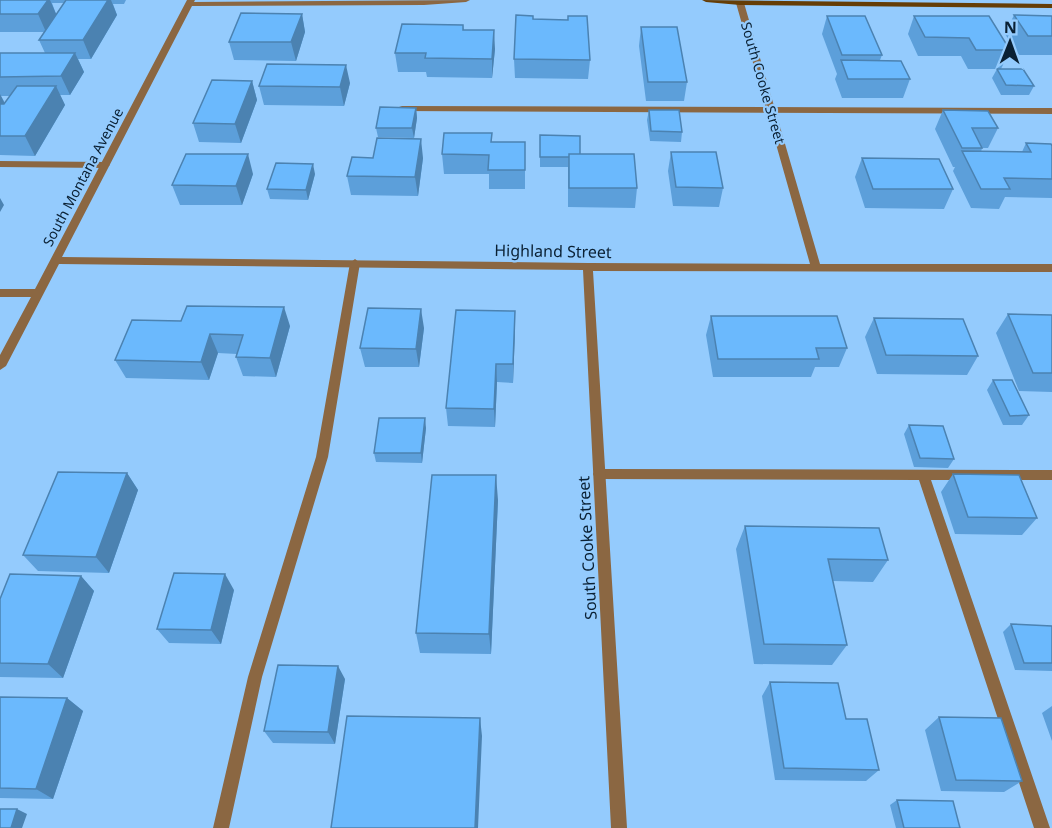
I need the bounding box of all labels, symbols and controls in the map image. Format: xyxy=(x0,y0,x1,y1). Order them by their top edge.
north arrow xyxy=(980,12,1040,72)
text: N xyxy=(1004,16,1017,38)
street label: South Cooke Street xyxy=(737,20,790,146)
street label: South Montana Avenue xyxy=(38,104,127,249)
street label: Highland Street xyxy=(494,239,612,263)
street label: South Cooke Street xyxy=(572,475,602,621)

